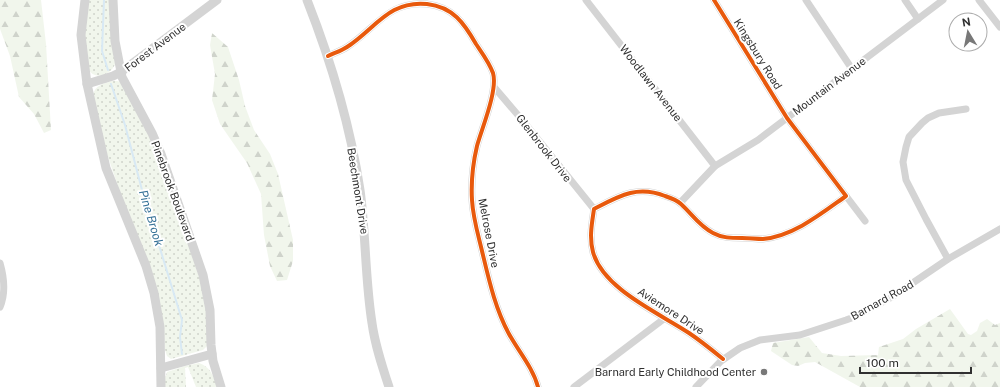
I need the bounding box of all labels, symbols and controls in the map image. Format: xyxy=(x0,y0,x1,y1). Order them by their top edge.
north arrow xyxy=(948,12,988,52)
text: N xyxy=(961,15,972,29)
street label: Kingsbury Road xyxy=(731,17,785,91)
street label: Forest Avenue xyxy=(122,20,188,74)
street label: Woodlawn Avenue xyxy=(617,42,685,124)
street label: Mountain Avenue xyxy=(790,55,868,117)
street label: Glenbrook Drive xyxy=(514,112,574,184)
street label: Pinebrook Boulevard xyxy=(149,139,197,243)
street label: Beechmont Drive xyxy=(345,147,371,235)
water label: Pine Brook xyxy=(136,188,166,248)
street label: Melrose Drive xyxy=(476,197,502,269)
street label: Barnard Road xyxy=(849,278,915,322)
street label: Aviemore Drive xyxy=(636,285,706,337)
scale bar xyxy=(860,349,971,375)
text: 100 m xyxy=(866,356,899,370)
place label: Barnard Early Childhood Center xyxy=(595,366,756,378)
marker: Barnard Early Childhood Center xyxy=(759,367,769,377)

